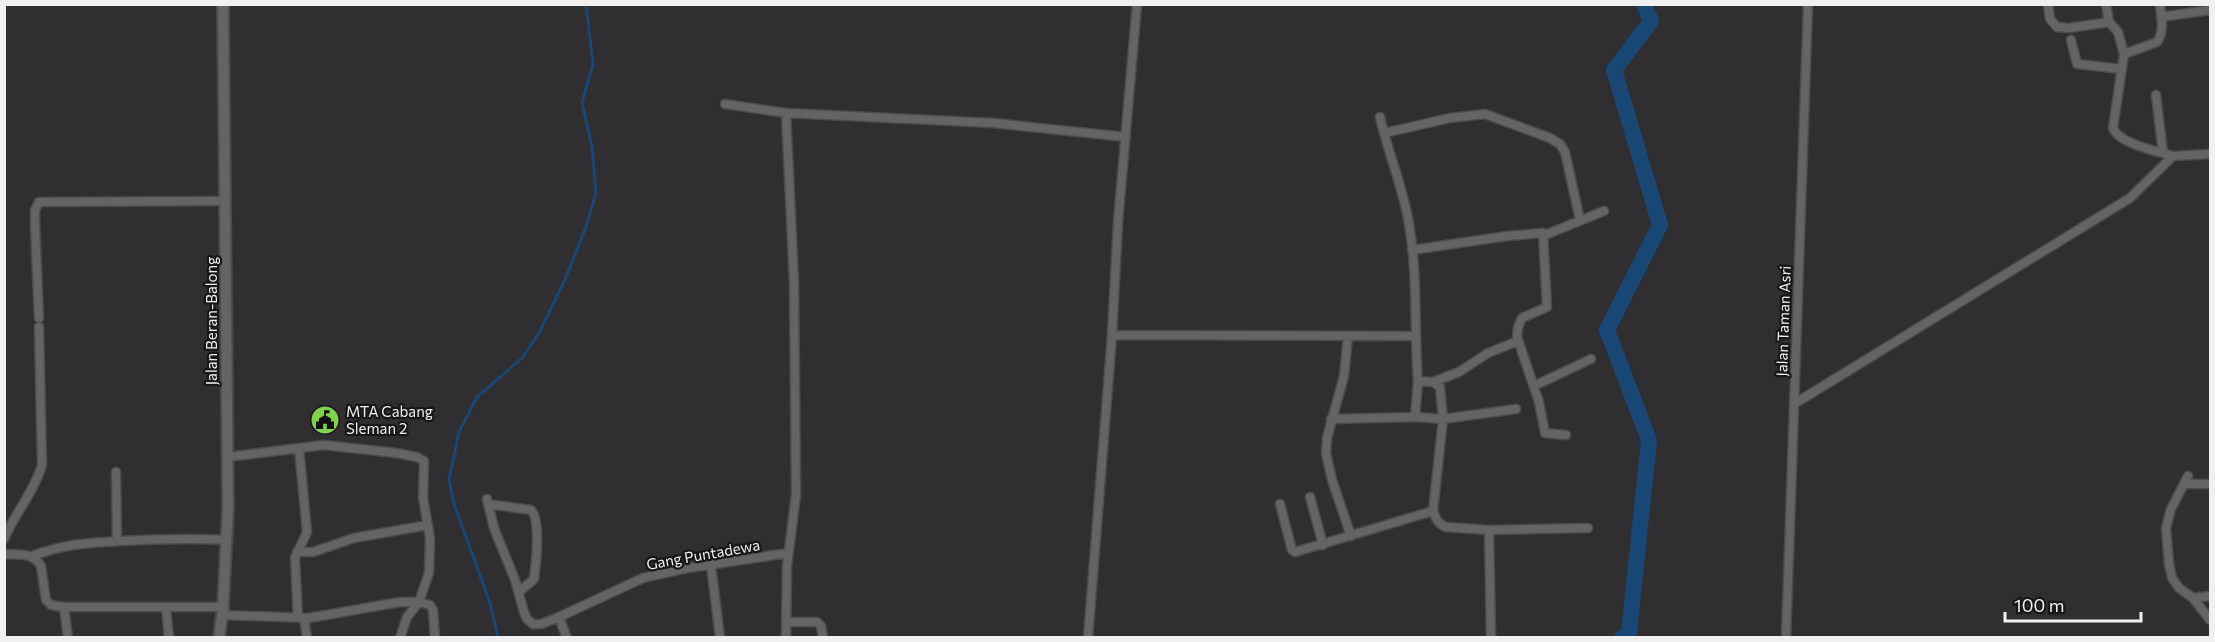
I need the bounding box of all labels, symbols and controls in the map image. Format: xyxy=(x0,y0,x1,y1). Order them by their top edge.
street label: Jalan Beran-Balong xyxy=(202,257,220,385)
street label: Jalan Taman Asri xyxy=(1772,265,1794,377)
place label: MTA Cabang Sleman 2 xyxy=(346,402,433,437)
public building icon: MTA Cabang Sleman 2 xyxy=(309,404,341,436)
street label: Gang Puntadewa xyxy=(645,535,761,573)
scale bar xyxy=(2005,585,2142,623)
text: 100 m xyxy=(2014,594,2064,616)

